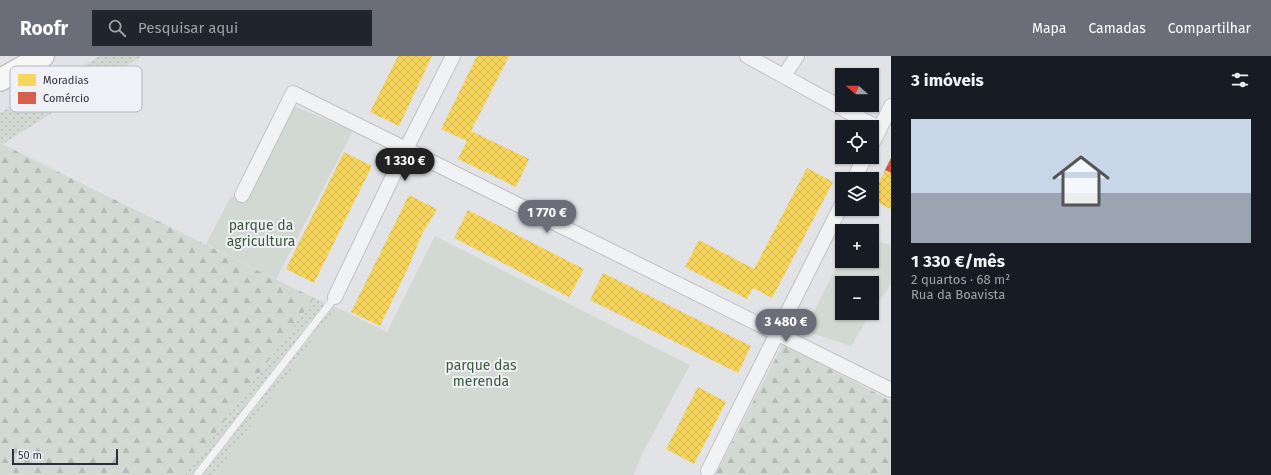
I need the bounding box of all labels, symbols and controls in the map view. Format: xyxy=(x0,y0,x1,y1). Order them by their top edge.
search box xyxy=(92,10,372,46)
text: Roofr xyxy=(20,17,68,40)
icon: search xyxy=(106,17,128,39)
text: Pesquisar aqui xyxy=(138,19,238,37)
text: Mapa xyxy=(1032,20,1066,37)
text: Camadas xyxy=(1088,20,1146,37)
text: Compartilhar xyxy=(1168,20,1251,37)
legend xyxy=(10,66,142,112)
north arrow xyxy=(835,68,879,112)
map controls xyxy=(835,68,879,320)
icon: filters xyxy=(1229,69,1251,91)
text: 3 imóveis xyxy=(911,70,984,91)
text: Moradias xyxy=(43,74,89,87)
text: Comércio xyxy=(43,92,90,105)
button: locate xyxy=(835,120,879,164)
icon: home xyxy=(1045,145,1117,217)
pin: 1 330 € xyxy=(368,148,442,182)
text: 1 330 € xyxy=(384,153,426,168)
button: layers xyxy=(835,172,879,216)
pin: 1 770 € xyxy=(510,200,584,234)
text: 1 770 € xyxy=(527,205,567,220)
park label: parque da agricultura xyxy=(227,217,295,250)
button: + xyxy=(835,224,879,268)
text: 1 330 €/mês xyxy=(911,251,1005,272)
text: 2 quartos · 68 m² xyxy=(911,272,1010,287)
button: − xyxy=(835,276,879,320)
text: Rua da Boavista xyxy=(911,287,1005,302)
pin: 3 480 € xyxy=(749,309,823,343)
text: 3 480 € xyxy=(764,314,808,329)
park label: parque das merenda xyxy=(445,357,517,390)
scale bar xyxy=(12,447,118,466)
text: 50 m xyxy=(18,449,42,462)

